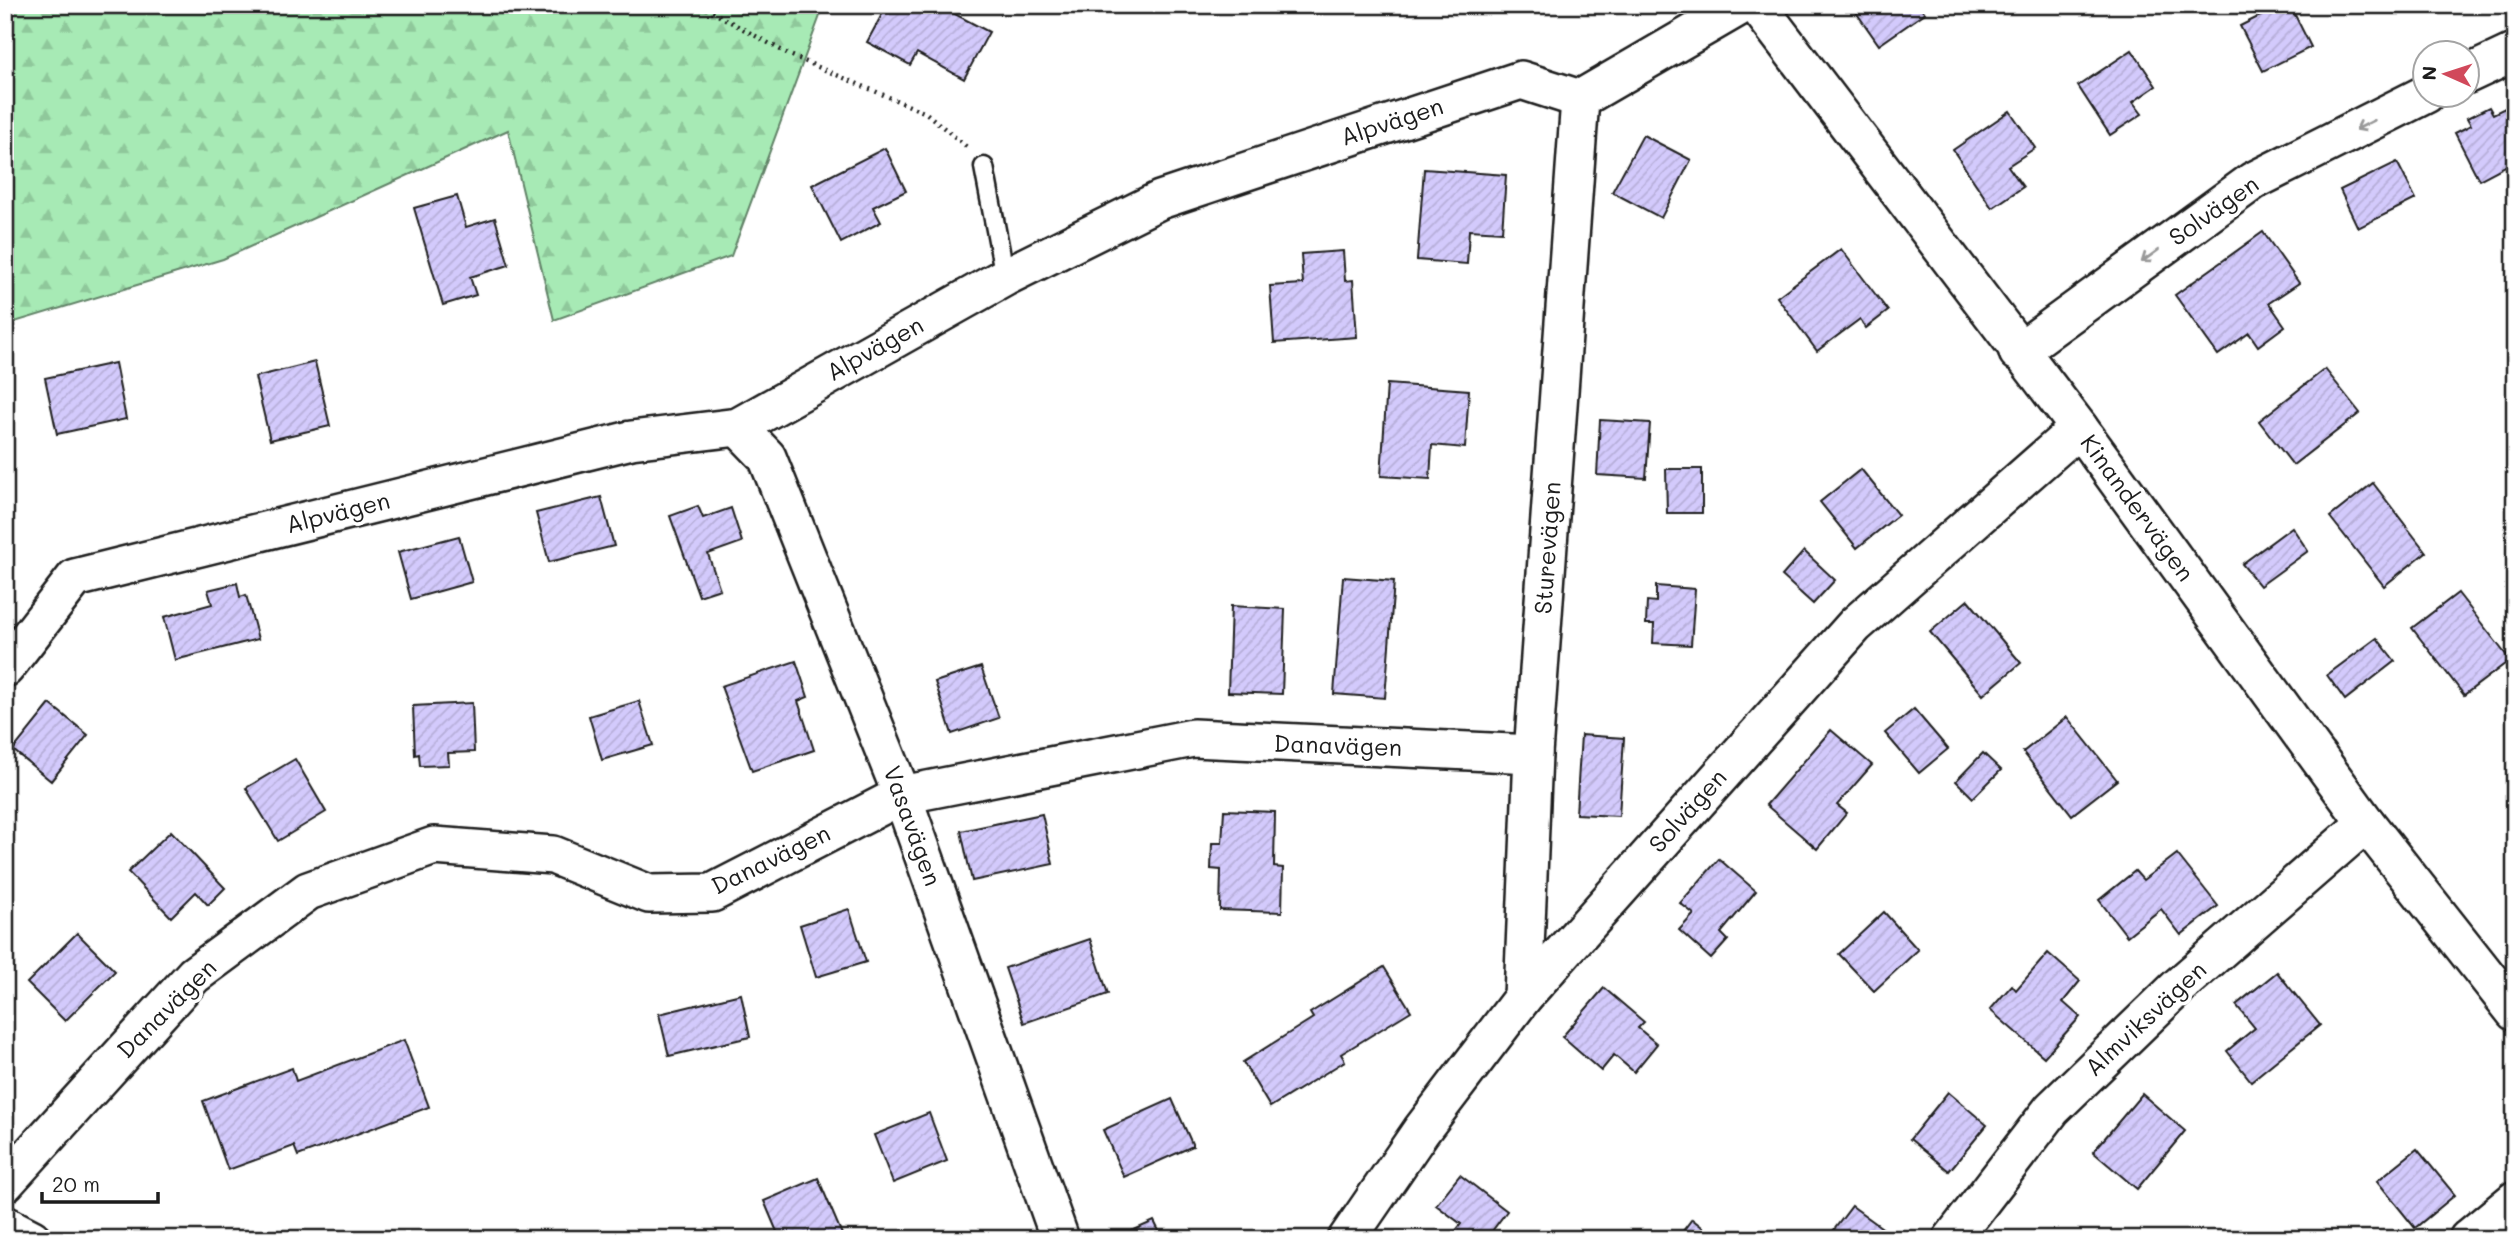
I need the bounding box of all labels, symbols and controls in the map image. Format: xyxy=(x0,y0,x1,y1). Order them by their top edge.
north arrow xyxy=(2412,38,2482,108)
text: N xyxy=(2416,65,2441,81)
street label: Alpvägen xyxy=(1336,89,1447,152)
one-way arrow xyxy=(2355,118,2376,132)
street label: Solvägen xyxy=(2162,168,2264,252)
one-way arrow xyxy=(2141,249,2160,263)
street label: Alpvägen xyxy=(820,308,928,387)
street label: Kinandervägen xyxy=(2074,427,2202,587)
street label: Sturevägen xyxy=(1526,481,1567,615)
street label: Alpvägen xyxy=(282,484,393,539)
street label: Danavägen xyxy=(1273,727,1403,762)
street label: Vasavägen xyxy=(877,761,949,890)
street label: Solvägen xyxy=(1641,762,1733,858)
street label: Danavägen xyxy=(706,817,835,901)
street label: Danavägen xyxy=(110,952,222,1064)
street label: Almviksvägen xyxy=(2078,954,2212,1082)
scale bar xyxy=(42,1160,158,1204)
text: 20 m xyxy=(52,1170,100,1197)

